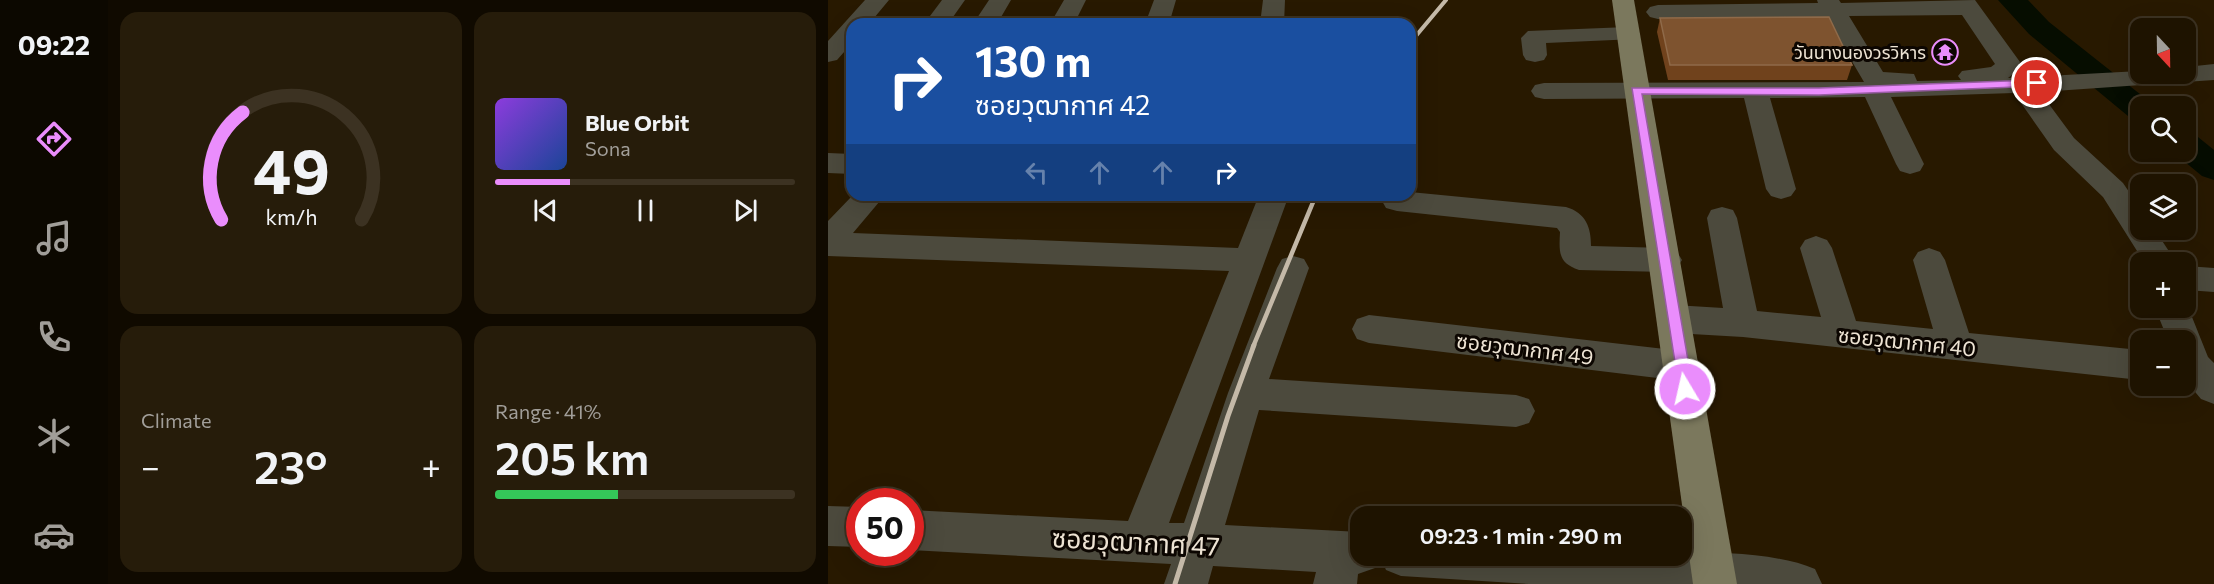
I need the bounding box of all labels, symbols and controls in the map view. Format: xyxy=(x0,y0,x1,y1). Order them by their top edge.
north arrow xyxy=(2130,18,2196,84)
map controls xyxy=(2130,18,2196,396)
text: 09:22 xyxy=(18,28,90,61)
text: 130 m xyxy=(975,34,1091,86)
temple icon: วันนางนองวรวิหาร xyxy=(1930,37,1960,67)
place label: วันนางนองวรวิหาร xyxy=(1794,41,1926,63)
icon: right xyxy=(876,42,954,120)
pin xyxy=(2011,57,2062,108)
icon: arrive xyxy=(2020,66,2053,99)
text: ซอยวุฒากาศ 42 xyxy=(975,88,1150,121)
button: search xyxy=(2130,96,2196,162)
text: Blue Orbit xyxy=(585,109,689,136)
icon: directions xyxy=(33,118,75,160)
text: 49 xyxy=(253,131,329,207)
text: Sona xyxy=(585,136,631,160)
icon: left xyxy=(1020,156,1053,189)
icon: ahead xyxy=(1083,156,1116,189)
icon: ahead xyxy=(1146,156,1179,189)
icon: right xyxy=(1209,156,1242,189)
button: layers xyxy=(2130,174,2196,240)
icon: previous xyxy=(529,194,562,227)
icon: pause xyxy=(629,194,662,227)
icon: next xyxy=(729,194,762,227)
text: km/h xyxy=(265,203,317,229)
icon: music xyxy=(33,217,75,259)
button: + xyxy=(2130,252,2196,318)
icon: phone xyxy=(33,316,75,358)
street label: ซอยวุฒากาศ 40 xyxy=(1837,321,1977,363)
street label: ซอยวุฒากาศ 49 xyxy=(1455,327,1595,371)
button: − xyxy=(2130,330,2196,396)
position arrow xyxy=(1653,357,1717,421)
text: Range · 41% xyxy=(495,399,601,423)
text: Climate xyxy=(141,408,211,432)
icon: climate xyxy=(33,415,75,457)
text: 205 km xyxy=(495,429,649,484)
text: 23° xyxy=(254,438,327,493)
text: − xyxy=(141,445,160,486)
text: + xyxy=(422,445,441,486)
speed limit sign: 50 xyxy=(846,488,924,566)
icon: car xyxy=(33,514,75,556)
street label: ซอยวุฒากาศ 47 xyxy=(1051,521,1221,563)
text: 09:23 · 1 min · 290 m xyxy=(1420,522,1622,549)

